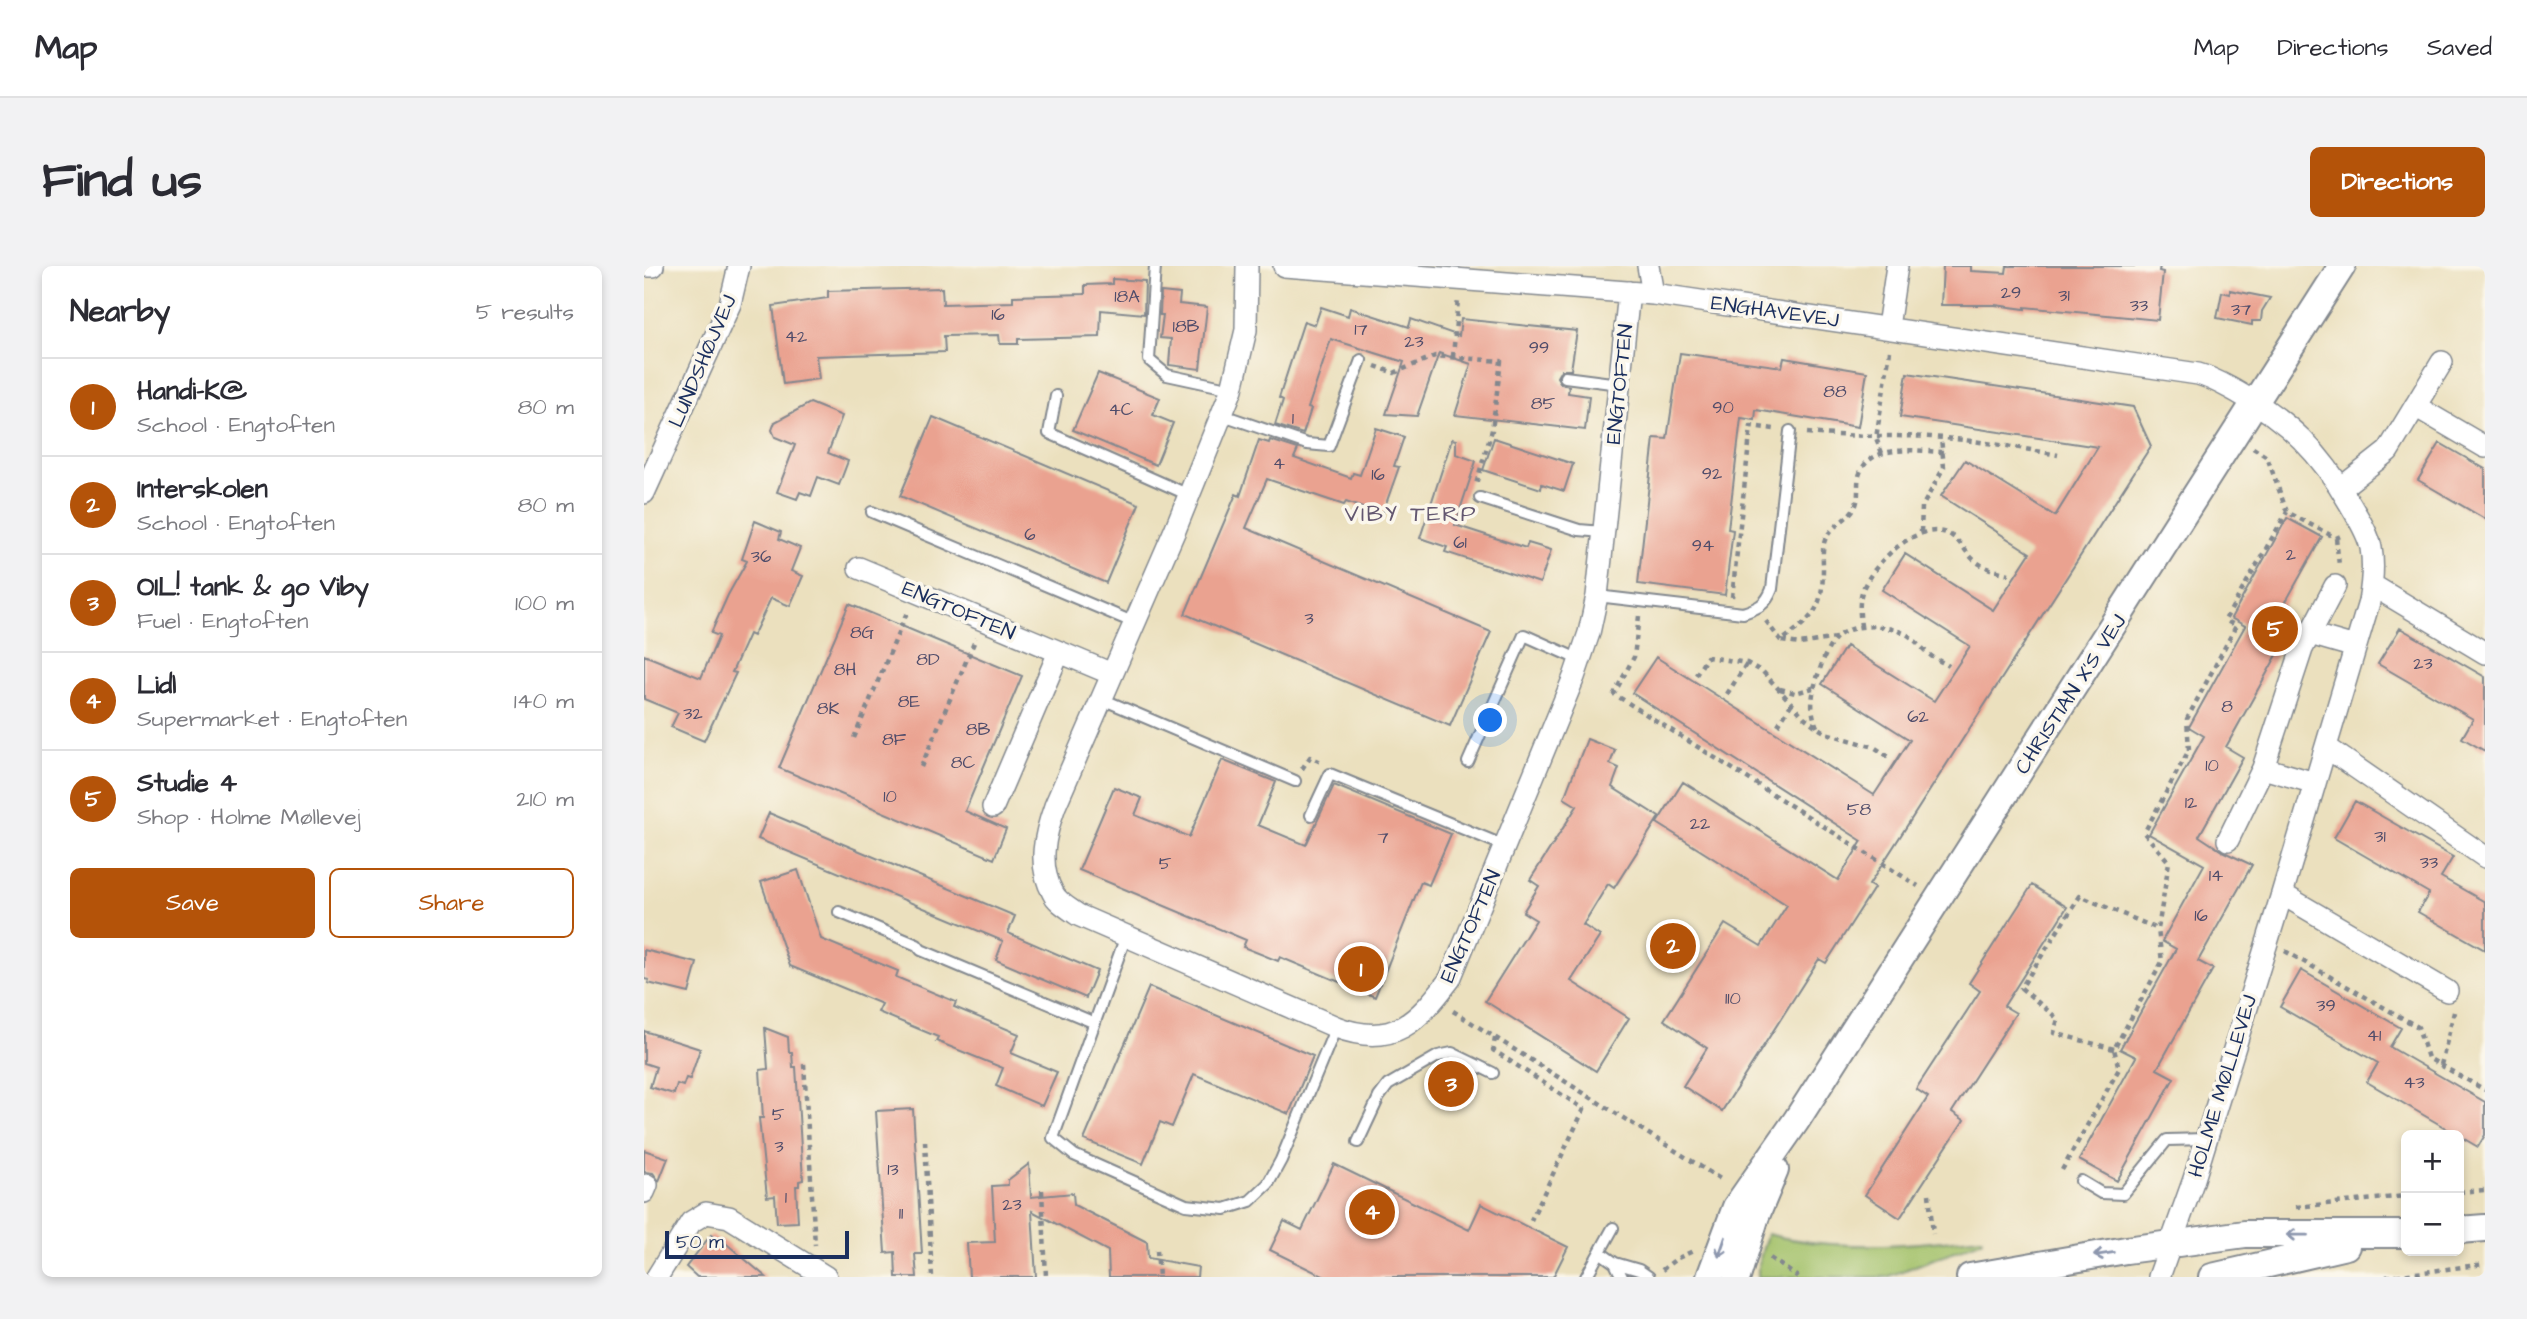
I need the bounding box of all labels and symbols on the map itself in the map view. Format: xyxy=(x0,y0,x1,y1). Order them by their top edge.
house number: 29 xyxy=(2001,280,2021,305)
house number: 31 xyxy=(2058,283,2070,308)
house number: 18A xyxy=(1114,284,1140,309)
street label: ENGHAVEVEJ xyxy=(1709,288,1841,335)
street label: LUNDSHØJVEJ xyxy=(662,291,743,432)
house number: 33 xyxy=(2130,293,2148,318)
house number: 37 xyxy=(2231,297,2251,322)
house number: 16 xyxy=(991,302,1005,327)
house number: 18B xyxy=(1173,314,1200,339)
house number: 17 xyxy=(1354,317,1368,342)
street label: ENGTOFTEN xyxy=(1599,323,1640,445)
house number: 42 xyxy=(785,324,808,349)
house number: 23 xyxy=(1404,329,1424,354)
house number: 99 xyxy=(1529,335,1549,360)
house number: 88 xyxy=(1823,379,1847,404)
house number: 85 xyxy=(1531,391,1555,416)
house number: 90 xyxy=(1712,395,1734,420)
house number: 4C xyxy=(1109,397,1134,422)
house number: 1 xyxy=(1292,406,1294,431)
house number: 4 xyxy=(1273,451,1285,476)
house number: 92 xyxy=(1702,461,1723,486)
house number: 16 xyxy=(1371,462,1385,487)
district label: VIBY TERP xyxy=(1345,498,1477,530)
house number: 6 xyxy=(1024,522,1036,547)
house number: 61 xyxy=(1453,530,1467,555)
house number: 94 xyxy=(1692,533,1714,558)
house number: 2 xyxy=(2286,542,2297,567)
house number: 36 xyxy=(751,544,771,569)
street label: ENGTOFTEN xyxy=(898,574,1020,647)
pin: 5 xyxy=(2252,603,2298,655)
house number: 3 xyxy=(1304,606,1314,631)
street label: CHRISTIAN X'S VEJ xyxy=(2008,609,2133,780)
house number: 8G xyxy=(850,620,875,645)
house number: 8D xyxy=(916,647,940,672)
house number: 23 xyxy=(2413,651,2433,676)
house number: 8H xyxy=(834,657,856,682)
house number: 8E xyxy=(898,689,921,714)
house number: 8 xyxy=(2221,694,2233,719)
house number: 8K xyxy=(817,696,839,721)
house number: 32 xyxy=(683,701,703,726)
your location xyxy=(1473,703,1507,737)
house number: 62 xyxy=(1907,704,1929,729)
house number: 8B xyxy=(966,717,990,742)
house number: 8F xyxy=(882,727,907,752)
house number: 8C xyxy=(951,750,975,775)
house number: 10 xyxy=(2205,753,2219,778)
house number: 10 xyxy=(883,784,897,809)
house number: 12 xyxy=(2185,790,2198,815)
house number: 58 xyxy=(1847,797,1872,822)
house number: 22 xyxy=(1690,811,1711,836)
house number: 31 xyxy=(2374,824,2386,849)
house number: 7 xyxy=(1377,825,1389,850)
house number: 33 xyxy=(2420,850,2438,875)
house number: 5 xyxy=(1159,851,1172,876)
house number: 14 xyxy=(2209,863,2223,888)
street label: ENGTOFTEN xyxy=(1433,865,1508,987)
house number: 16 xyxy=(2194,903,2208,928)
pin: 2 xyxy=(1650,920,1696,972)
pin: 1 xyxy=(1338,943,1384,995)
house number: 110 xyxy=(1725,986,1741,1011)
street label: HOLME MØLLEVEJ xyxy=(2181,991,2264,1181)
house number: 39 xyxy=(2316,993,2336,1018)
house number: 41 xyxy=(2367,1023,2381,1048)
pin: 3 xyxy=(1428,1058,1474,1110)
house number: 43 xyxy=(2403,1070,2425,1095)
house number: 5 xyxy=(772,1102,785,1127)
house number: 3 xyxy=(774,1134,784,1159)
house number: 13 xyxy=(887,1157,899,1182)
house number: 1 xyxy=(785,1185,787,1210)
pin: 4 xyxy=(1349,1186,1395,1238)
house number: 23 xyxy=(1002,1192,1022,1217)
house number: 11 xyxy=(899,1201,903,1226)
scale bar xyxy=(665,1228,849,1260)
one-way arrow xyxy=(2285,1228,2308,1242)
one-way arrow xyxy=(1715,1236,1727,1258)
one-way arrow xyxy=(2093,1248,2116,1261)

